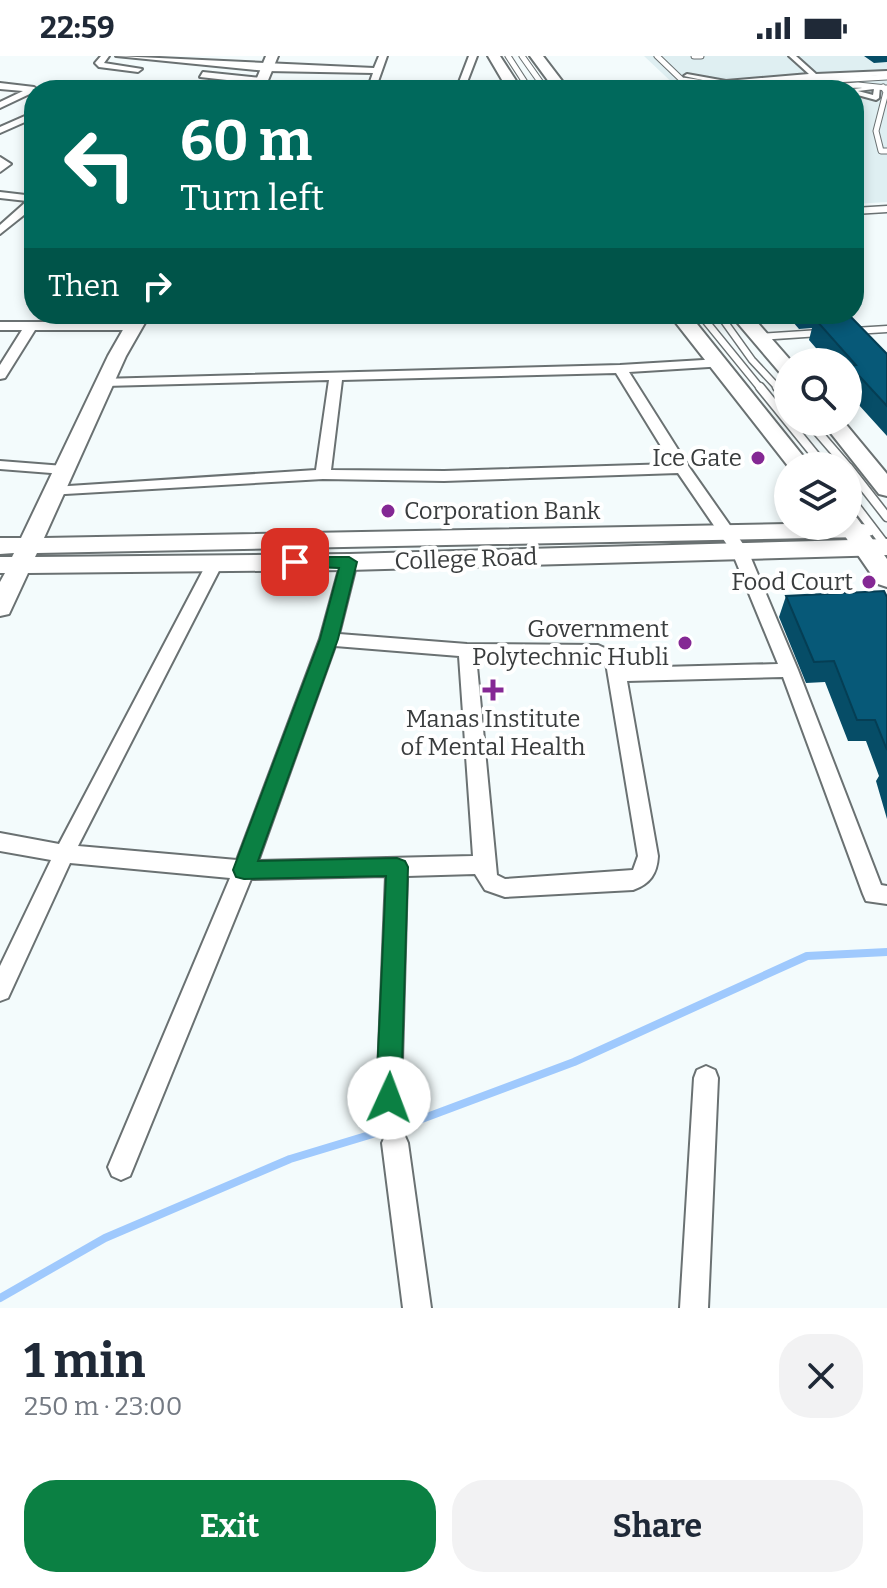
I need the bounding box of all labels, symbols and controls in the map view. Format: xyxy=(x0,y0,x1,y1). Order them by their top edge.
text: 22:59 xyxy=(40,10,115,46)
text: 60 m xyxy=(180,108,312,175)
icon: left xyxy=(48,112,152,216)
text: Turn left xyxy=(180,176,324,220)
icon: right xyxy=(135,264,179,308)
text: Then xyxy=(48,268,119,304)
map controls xyxy=(774,348,862,540)
button: search xyxy=(774,348,862,436)
place label: Ice Gate xyxy=(652,444,742,472)
marker: Ice Gate xyxy=(749,449,767,467)
button: layers xyxy=(774,452,862,540)
place label: Corporation Bank xyxy=(404,497,601,525)
marker: Corporation Bank xyxy=(379,502,397,520)
pin xyxy=(261,528,329,596)
icon: arrive xyxy=(273,540,317,584)
street label: College Road xyxy=(394,543,538,575)
place label: Food Court xyxy=(731,568,853,596)
marker: Food Court xyxy=(860,573,878,591)
place label: Government Polytechnic Hubli xyxy=(472,615,669,671)
marker: Government Polytechnic Hubli xyxy=(676,634,694,652)
marker: Manas Institute of Mental Health xyxy=(482,679,504,701)
place label: Manas Institute of Mental Health xyxy=(401,705,585,761)
position arrow xyxy=(347,1056,431,1140)
text: 1 min xyxy=(24,1332,145,1390)
button: close xyxy=(779,1334,863,1418)
text: 250 m · 23:00 xyxy=(24,1391,182,1422)
button: Exit xyxy=(24,1480,436,1572)
button: Share xyxy=(452,1480,863,1572)

